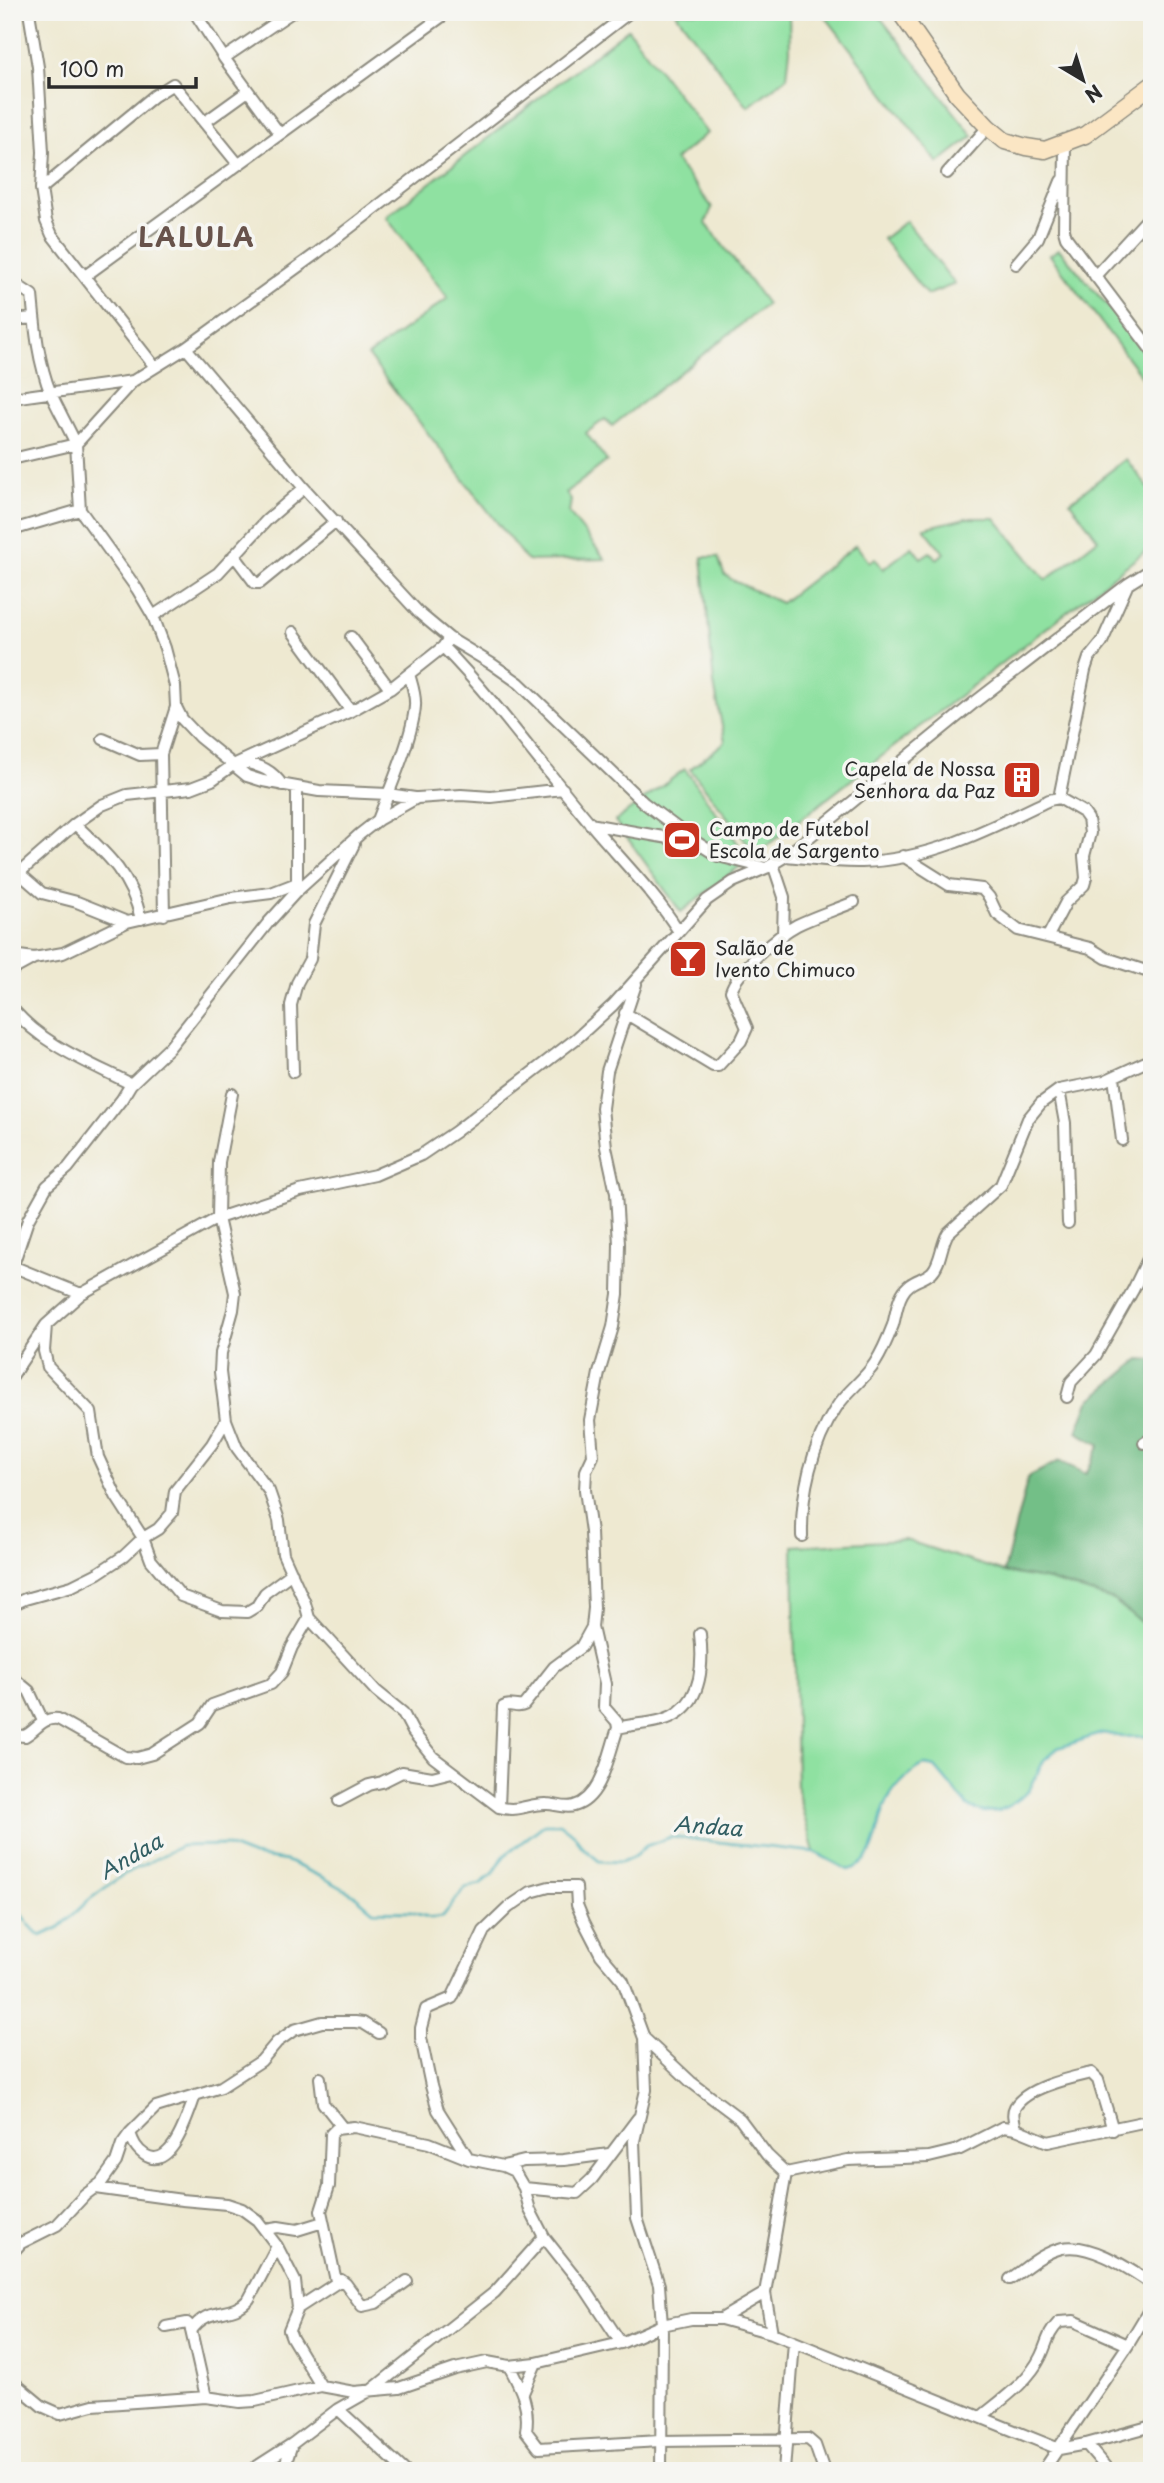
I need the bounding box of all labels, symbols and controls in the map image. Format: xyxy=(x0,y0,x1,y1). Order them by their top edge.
scale bar xyxy=(49,46,196,90)
north arrow xyxy=(1048,46,1118,116)
text: 100 m xyxy=(60,52,124,84)
text: N xyxy=(1080,79,1109,110)
district label: LALULA xyxy=(138,217,256,256)
place label: Capela de Nossa Senhora da Paz xyxy=(844,754,995,804)
building icon: Capela de Nossa Senhora da Paz xyxy=(1001,759,1043,801)
place label: Campo de Futebol Escola de Sargento xyxy=(709,814,880,864)
sports icon: Campo de Futebol Escola de Sargento xyxy=(661,819,703,861)
place label: Salão de Ivento Chimuco xyxy=(715,933,855,983)
bar icon: Salão de Ivento Chimuco xyxy=(667,938,709,980)
water label: Andaa xyxy=(673,1807,744,1843)
water label: Andaa xyxy=(92,1824,168,1886)

